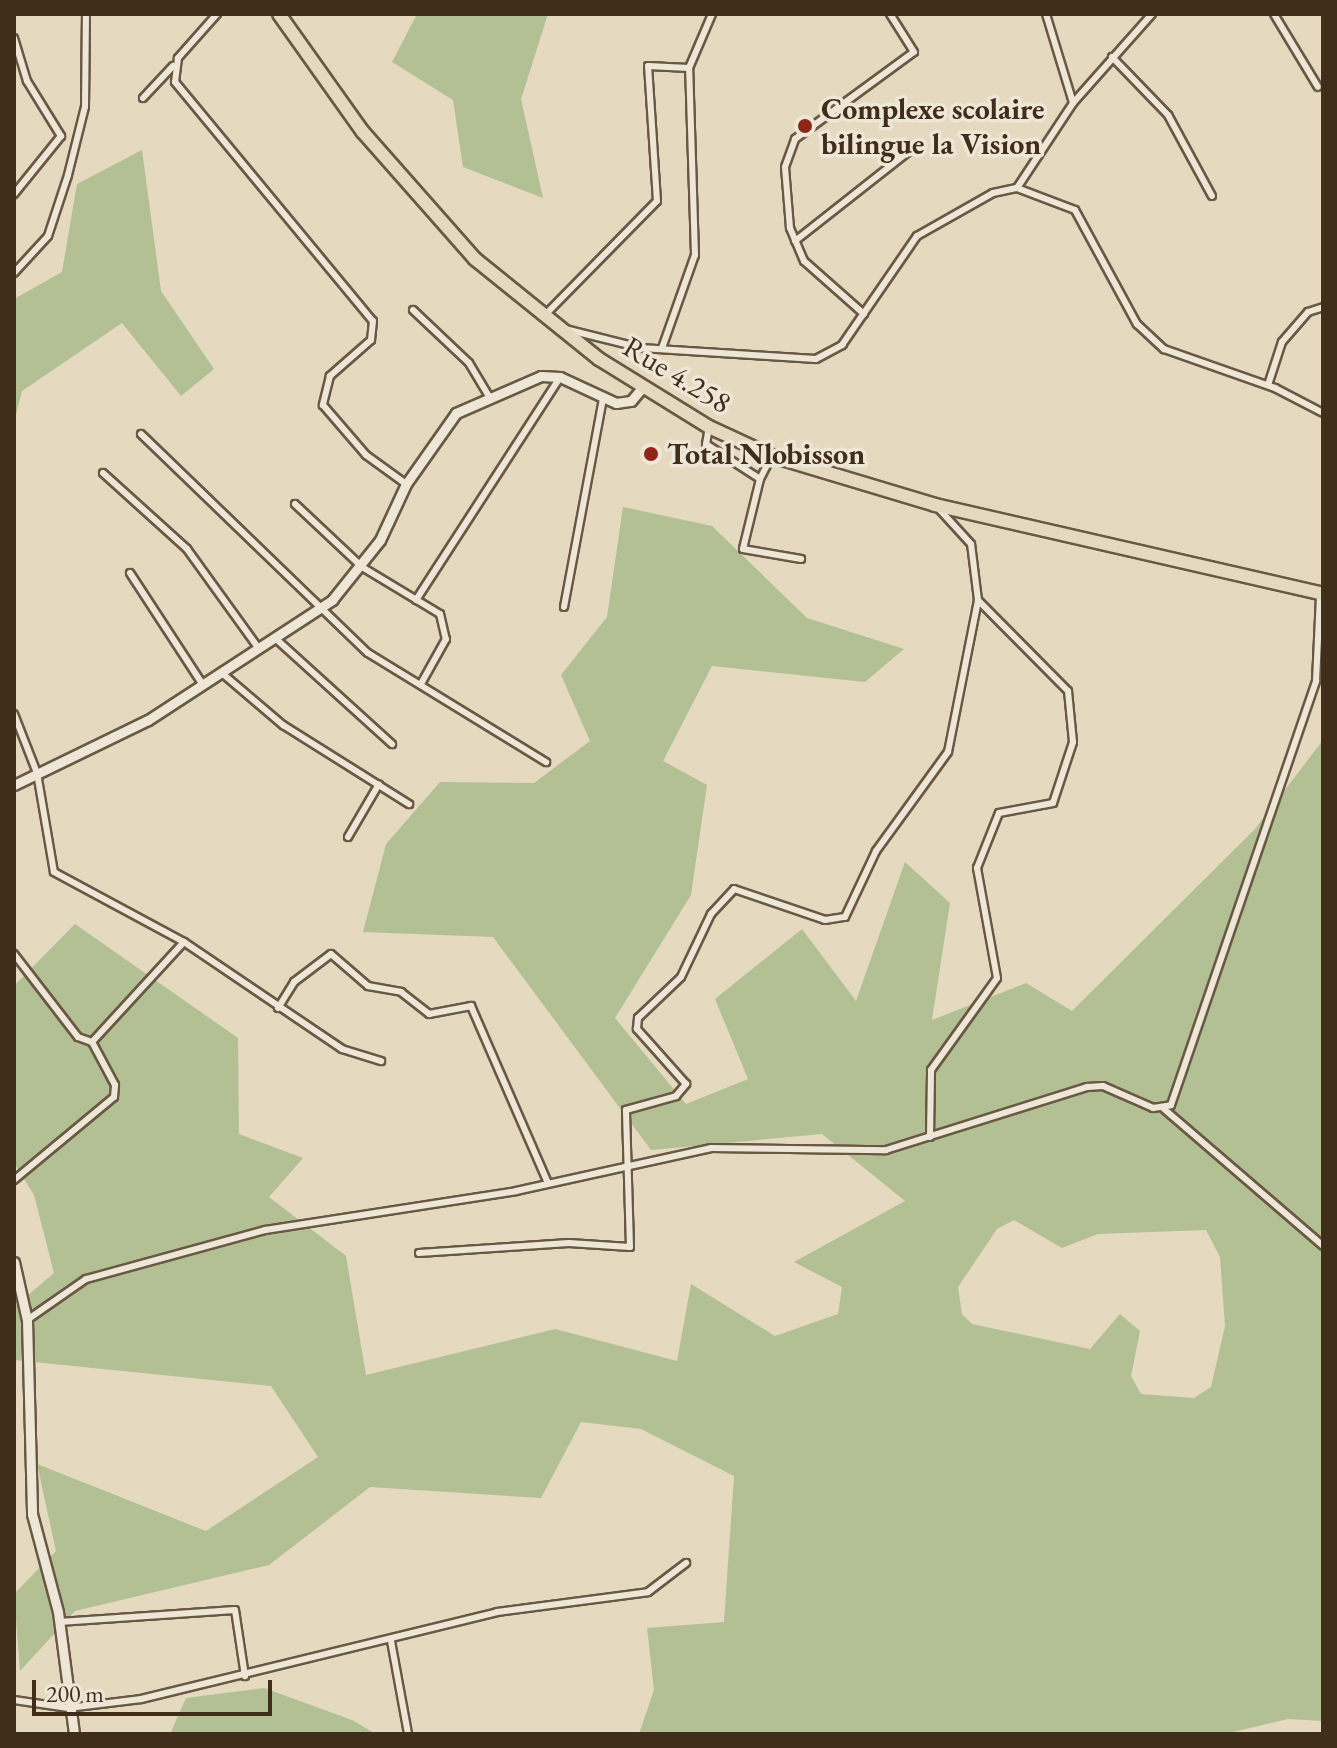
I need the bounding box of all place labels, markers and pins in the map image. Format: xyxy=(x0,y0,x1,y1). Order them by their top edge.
place label: Complexe scolaire bilingue la Vision xyxy=(821,91,1045,162)
marker: Complexe scolaire bilingue la Vision xyxy=(796,117,814,135)
place label: Total Nlobisson xyxy=(667,436,865,472)
marker: Total Nlobisson xyxy=(642,445,660,463)

